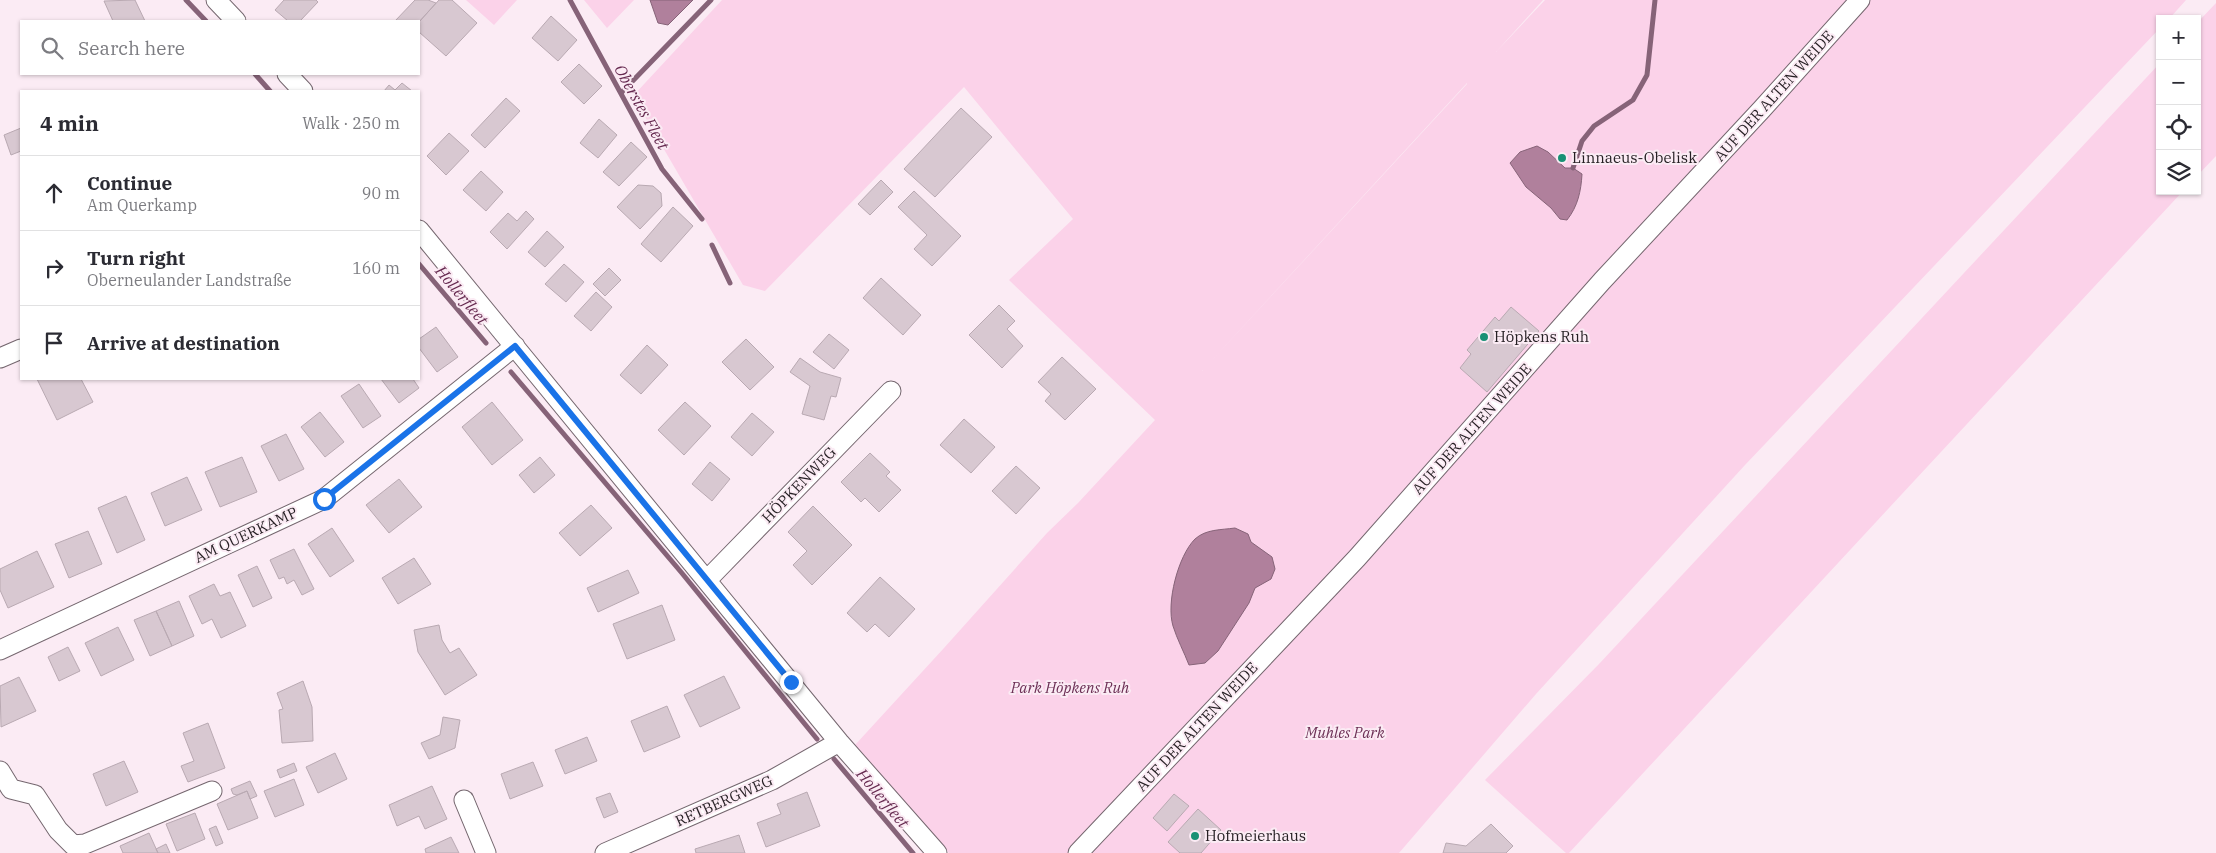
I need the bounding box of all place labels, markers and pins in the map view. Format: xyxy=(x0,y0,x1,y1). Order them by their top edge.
place label: Linnaeus-Obelisk xyxy=(1572,148,1697,167)
marker: Linnaeus-Obelisk xyxy=(1556,152,1568,164)
place label: Höpkens Ruh xyxy=(1494,327,1589,346)
marker: Höpkens Ruh xyxy=(1478,331,1490,343)
place label: Hofmeierhaus xyxy=(1205,826,1306,845)
marker: Hofmeierhaus xyxy=(1189,830,1201,842)

